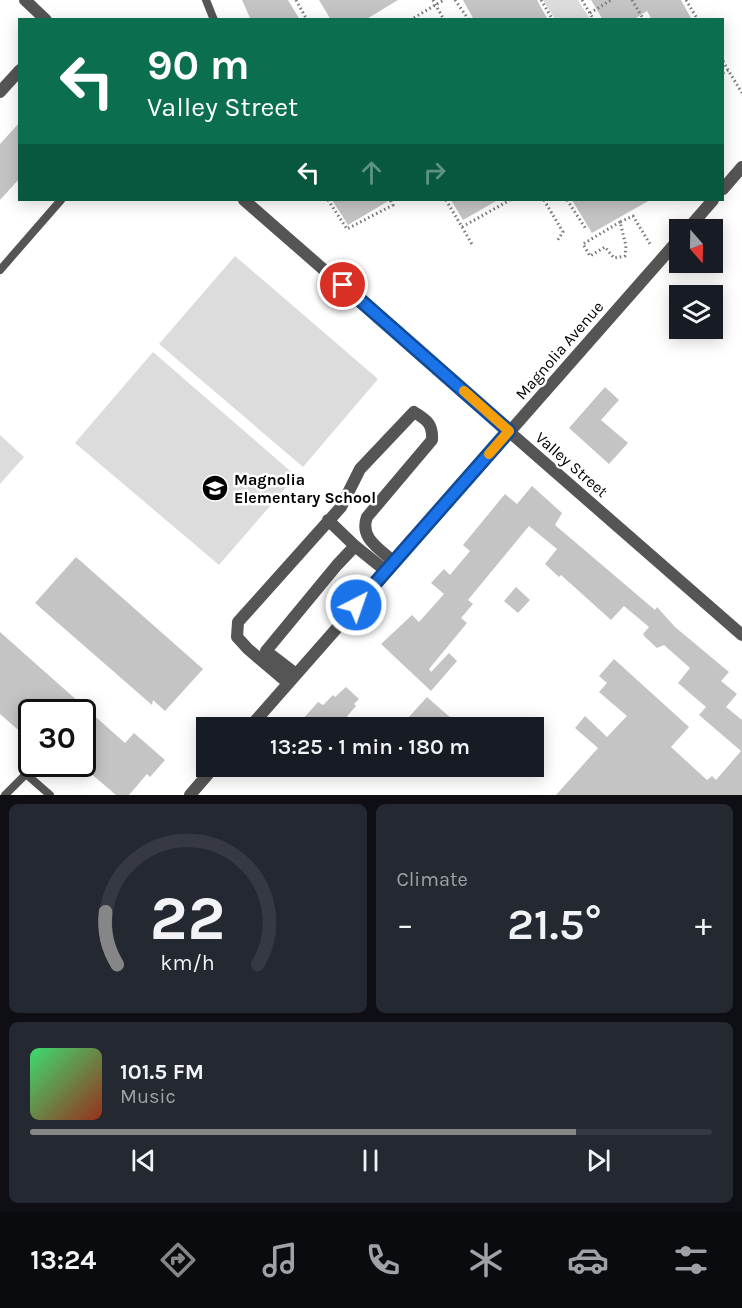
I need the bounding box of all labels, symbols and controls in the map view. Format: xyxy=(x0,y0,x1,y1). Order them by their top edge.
text: 90 m xyxy=(147,40,250,90)
icon: left xyxy=(48,42,126,120)
text: Valley Street xyxy=(147,91,298,123)
icon: left xyxy=(292,156,325,189)
icon: ahead xyxy=(355,156,388,189)
icon: right xyxy=(418,156,451,189)
north arrow xyxy=(669,219,723,273)
map controls xyxy=(669,219,723,339)
pin xyxy=(317,259,368,310)
icon: arrive xyxy=(326,268,359,301)
button: layers xyxy=(669,285,723,339)
street label: Magnolia Avenue xyxy=(511,297,607,403)
street label: Valley Street xyxy=(532,428,612,501)
place label: Magnolia Elementary School xyxy=(234,470,376,507)
school or university icon: Magnolia Elementary School xyxy=(200,473,230,503)
position arrow xyxy=(324,573,388,637)
speed limit sign: 30 xyxy=(18,699,96,777)
text: 13:25 · 1 min · 180 m xyxy=(270,734,470,760)
text: Climate xyxy=(397,868,468,891)
text: 22 xyxy=(150,882,225,955)
text: 21.5° xyxy=(507,898,602,950)
text: − xyxy=(397,905,414,943)
text: + xyxy=(695,905,712,943)
text: km/h xyxy=(161,951,215,976)
text: 101.5 FM xyxy=(120,1059,204,1085)
text: Music xyxy=(120,1085,176,1108)
icon: previous xyxy=(127,1144,160,1177)
icon: pause xyxy=(354,1144,387,1177)
icon: next xyxy=(582,1144,615,1177)
icon: directions xyxy=(157,1239,199,1281)
icon: music xyxy=(259,1239,301,1281)
icon: phone xyxy=(362,1239,404,1281)
icon: climate xyxy=(465,1239,507,1281)
icon: car xyxy=(567,1239,609,1281)
icon: filters xyxy=(670,1239,712,1281)
text: 13:24 xyxy=(30,1244,96,1276)

